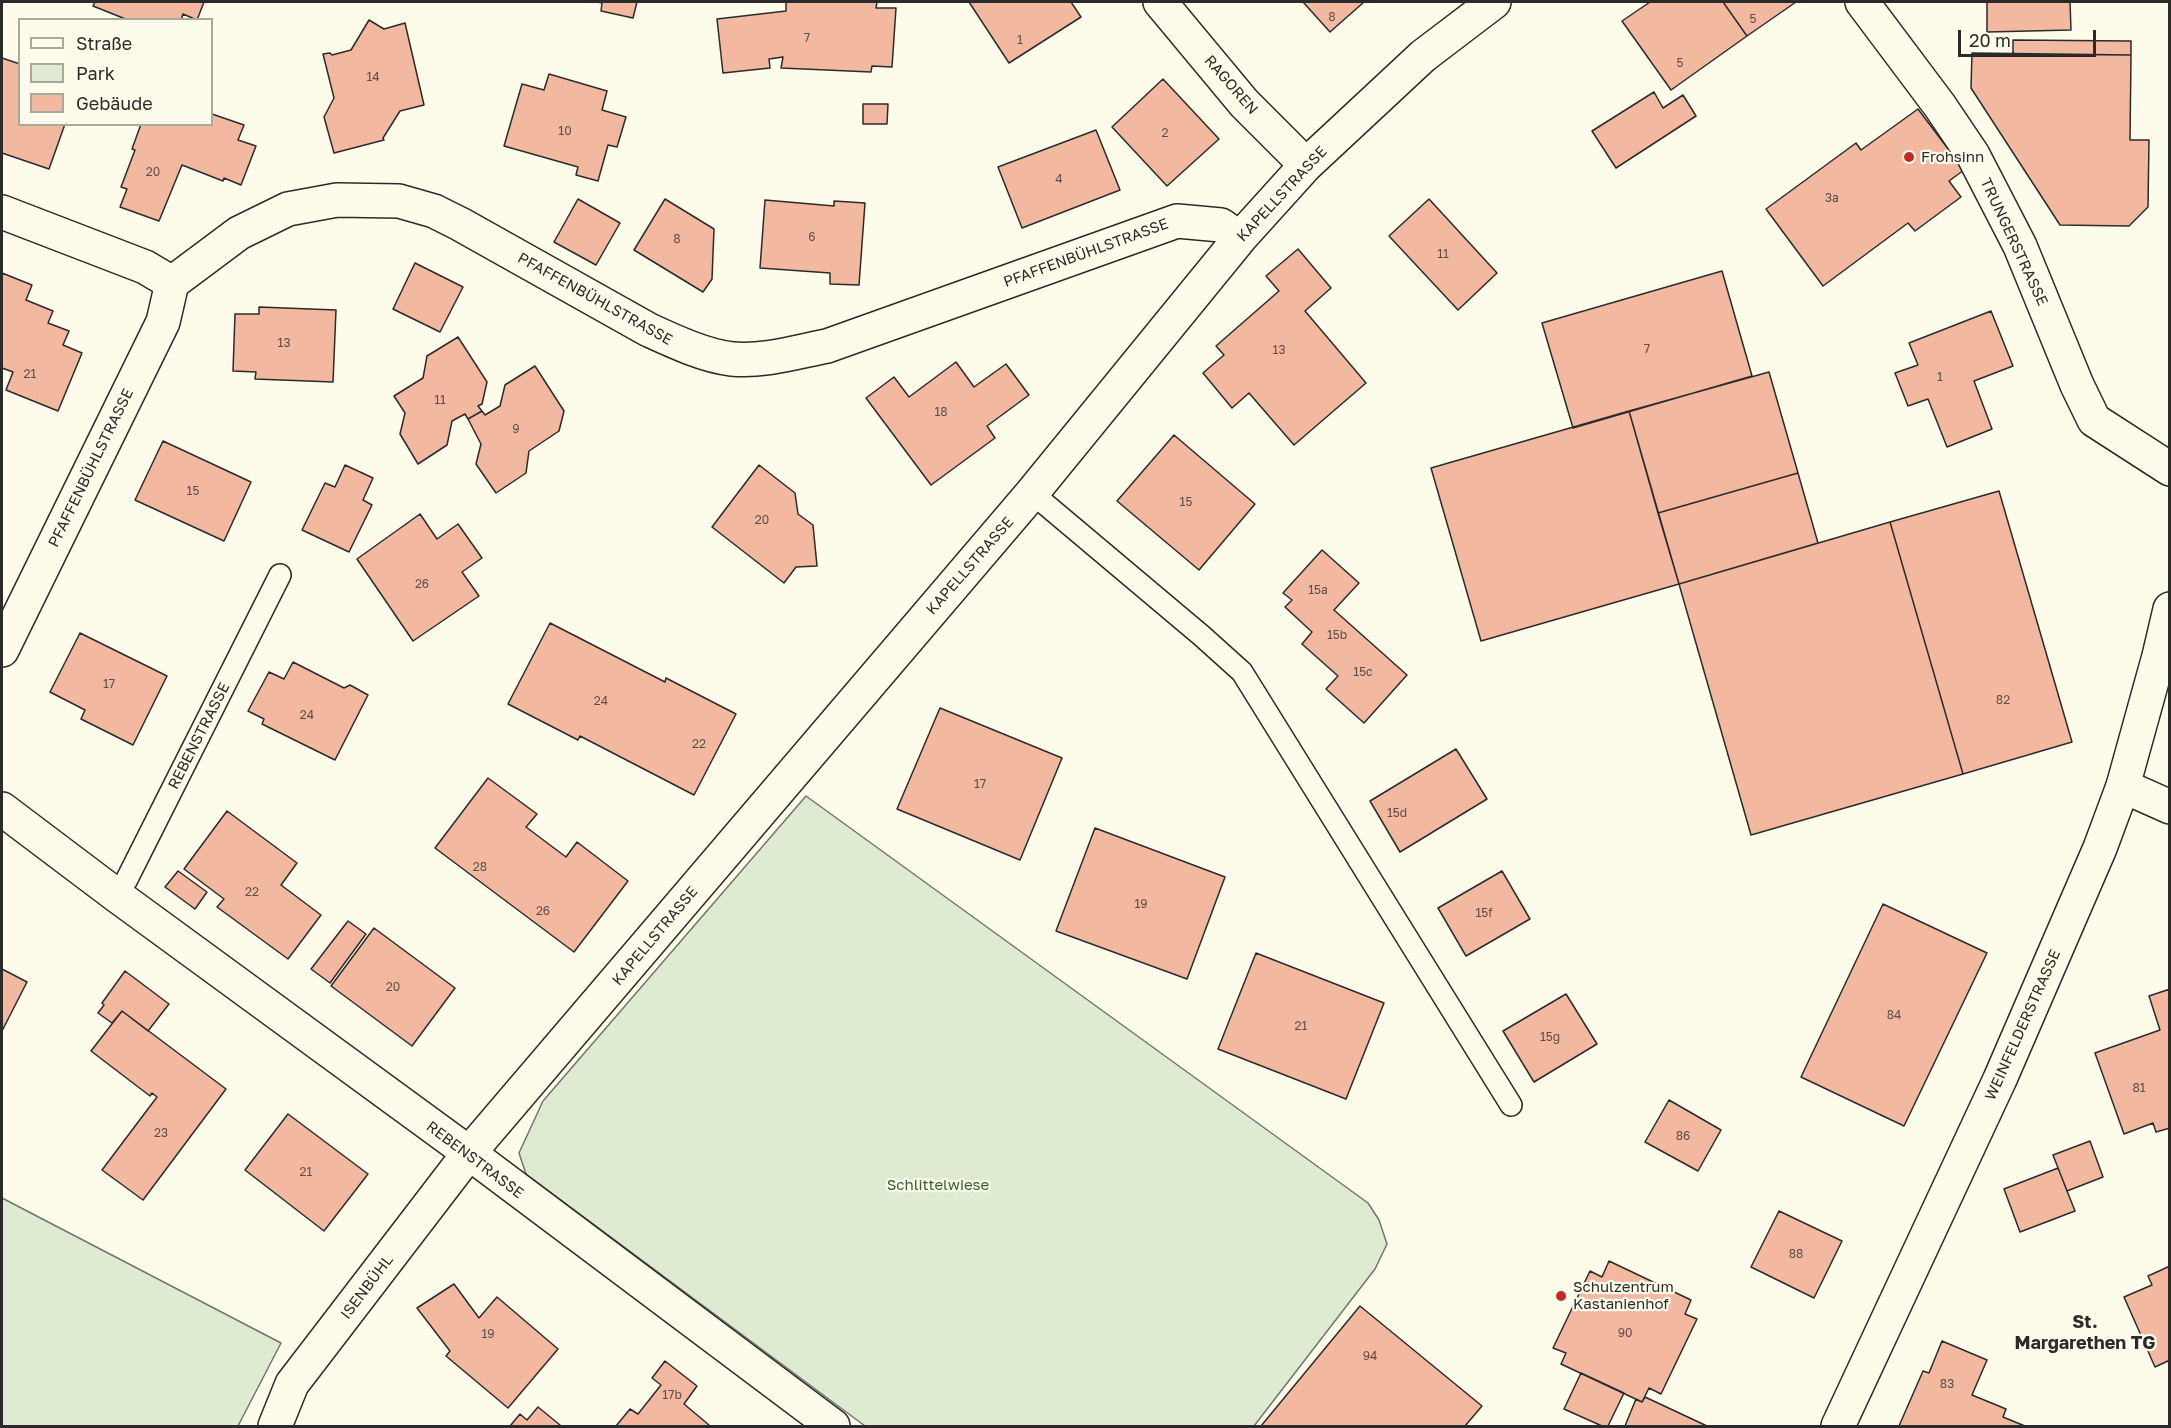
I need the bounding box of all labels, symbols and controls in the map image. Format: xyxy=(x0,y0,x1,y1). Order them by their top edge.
house number: 8 xyxy=(1328,10,1336,24)
house number: 5 xyxy=(1750,12,1756,26)
legend xyxy=(18,18,213,126)
scale bar xyxy=(1961,18,2099,56)
text: 20 m xyxy=(1969,29,2011,51)
house number: 7 xyxy=(804,31,810,45)
text: Straße xyxy=(76,32,132,54)
house number: 1 xyxy=(1017,33,1023,47)
street label: RAGOREN xyxy=(1200,52,1262,118)
house number: 5 xyxy=(1677,56,1683,70)
text: Park xyxy=(76,62,115,84)
house number: 14 xyxy=(366,70,380,84)
text: Gebäude xyxy=(76,92,153,114)
house number: 10 xyxy=(558,124,572,138)
house number: 2 xyxy=(1162,126,1168,140)
street label: KAPELLSTRASSE xyxy=(1233,143,1331,245)
place label: Frohsinn xyxy=(1921,148,1984,166)
marker: Frohsinn xyxy=(1902,150,1916,164)
house number: 20 xyxy=(146,165,160,179)
house number: 4 xyxy=(1055,172,1063,186)
street label: TRUNGERSTRASSE xyxy=(1977,175,2051,309)
house number: 3a xyxy=(1825,191,1839,205)
street label: PFAFFENBÜHLSTRASSE xyxy=(1001,215,1171,291)
house number: 6 xyxy=(808,230,816,244)
house number: 8 xyxy=(673,232,681,246)
house number: 11 xyxy=(1437,247,1449,261)
street label: PFAFFENBÜHLSTRASSE xyxy=(514,249,676,349)
house number: 13 xyxy=(278,336,290,350)
house number: 7 xyxy=(1644,342,1650,356)
house number: 13 xyxy=(1273,343,1285,357)
house number: 21 xyxy=(24,367,36,381)
house number: 1 xyxy=(1937,370,1943,384)
street label: PFAFFENBÜHLSTRASSE xyxy=(45,386,137,550)
house number: 11 xyxy=(434,393,446,407)
house number: 18 xyxy=(934,405,948,419)
house number: 9 xyxy=(512,422,520,436)
house number: 15 xyxy=(187,484,199,498)
house number: 15 xyxy=(1180,495,1192,509)
house number: 20 xyxy=(755,513,769,527)
street label: KAPELLSTRASSE xyxy=(923,513,1017,619)
house number: 26 xyxy=(415,577,429,591)
house number: 15a xyxy=(1308,583,1328,597)
house number: 15b xyxy=(1327,628,1347,642)
house number: 15c xyxy=(1353,665,1373,679)
house number: 17 xyxy=(103,677,115,691)
street label: REBENSTRASSE xyxy=(164,680,234,792)
house number: 82 xyxy=(1996,693,2010,707)
house number: 24 xyxy=(594,694,608,708)
house number: 24 xyxy=(300,708,314,722)
house number: 22 xyxy=(692,737,706,751)
house number: 17 xyxy=(974,777,986,791)
house number: 15d xyxy=(1387,806,1407,820)
house number: 28 xyxy=(473,860,487,874)
street label: KAPELLSTRASSE xyxy=(608,883,702,989)
house number: 22 xyxy=(245,885,259,899)
house number: 19 xyxy=(1134,897,1148,911)
house number: 26 xyxy=(536,904,550,918)
house number: 15f xyxy=(1475,906,1493,920)
street label: WEINFELDERSTRASSE xyxy=(1982,947,2064,1103)
house number: 20 xyxy=(386,980,400,994)
house number: 84 xyxy=(1887,1008,1901,1022)
house number: 21 xyxy=(1295,1019,1307,1033)
house number: 15g xyxy=(1540,1030,1560,1044)
house number: 81 xyxy=(2132,1081,2146,1095)
street label: REBENSTRASSE xyxy=(423,1118,527,1202)
house number: 23 xyxy=(154,1126,168,1140)
house number: 86 xyxy=(1676,1129,1690,1143)
house number: 21 xyxy=(300,1165,312,1179)
park label: Schlittelwiese xyxy=(887,1176,989,1194)
house number: 88 xyxy=(1789,1247,1803,1261)
street label: ISENBÜHL xyxy=(337,1251,397,1323)
place label: Schulzentrum Kastanienhof xyxy=(1573,1278,1674,1313)
marker: Schulzentrum Kastanienhof xyxy=(1554,1289,1568,1303)
district label: St. Margarethen TG xyxy=(2015,1311,2155,1354)
house number: 90 xyxy=(1618,1326,1632,1340)
house number: 19 xyxy=(481,1327,495,1341)
house number: 94 xyxy=(1363,1349,1377,1363)
house number: 83 xyxy=(1940,1377,1954,1391)
house number: 17b xyxy=(662,1388,682,1402)

